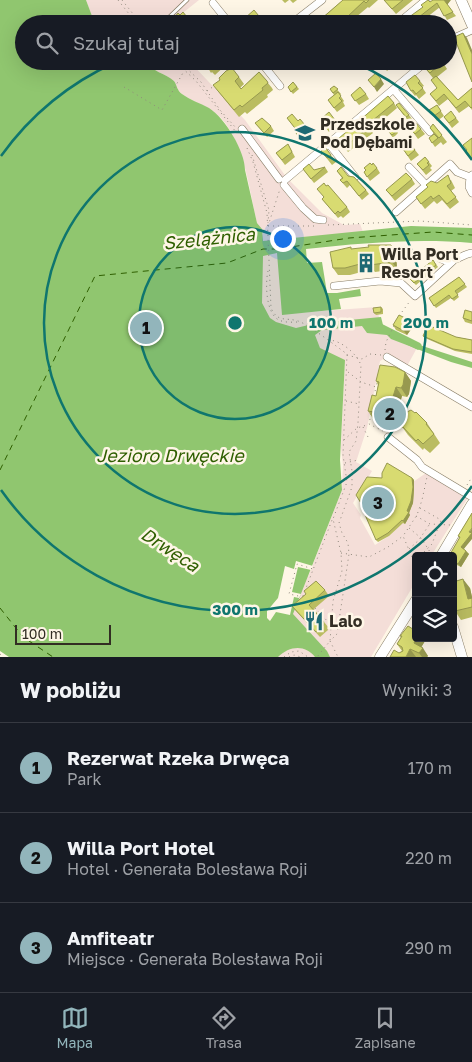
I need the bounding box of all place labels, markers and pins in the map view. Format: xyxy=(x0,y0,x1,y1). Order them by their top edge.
place label: Przedszkole Pod Dębami xyxy=(320,114,415,152)
school or university icon: Przedszkole Pod Dębami xyxy=(294,122,316,144)
place label: Willa Port Resort xyxy=(381,244,459,282)
building icon: Willa Port Resort xyxy=(355,252,377,274)
pin: 1 xyxy=(130,309,162,347)
centre of rings xyxy=(226,314,244,332)
pin: 2 xyxy=(374,395,406,433)
pin: 3 xyxy=(362,484,394,522)
restaurant icon: Lalo xyxy=(303,610,325,632)
place label: Lalo xyxy=(329,611,363,631)

